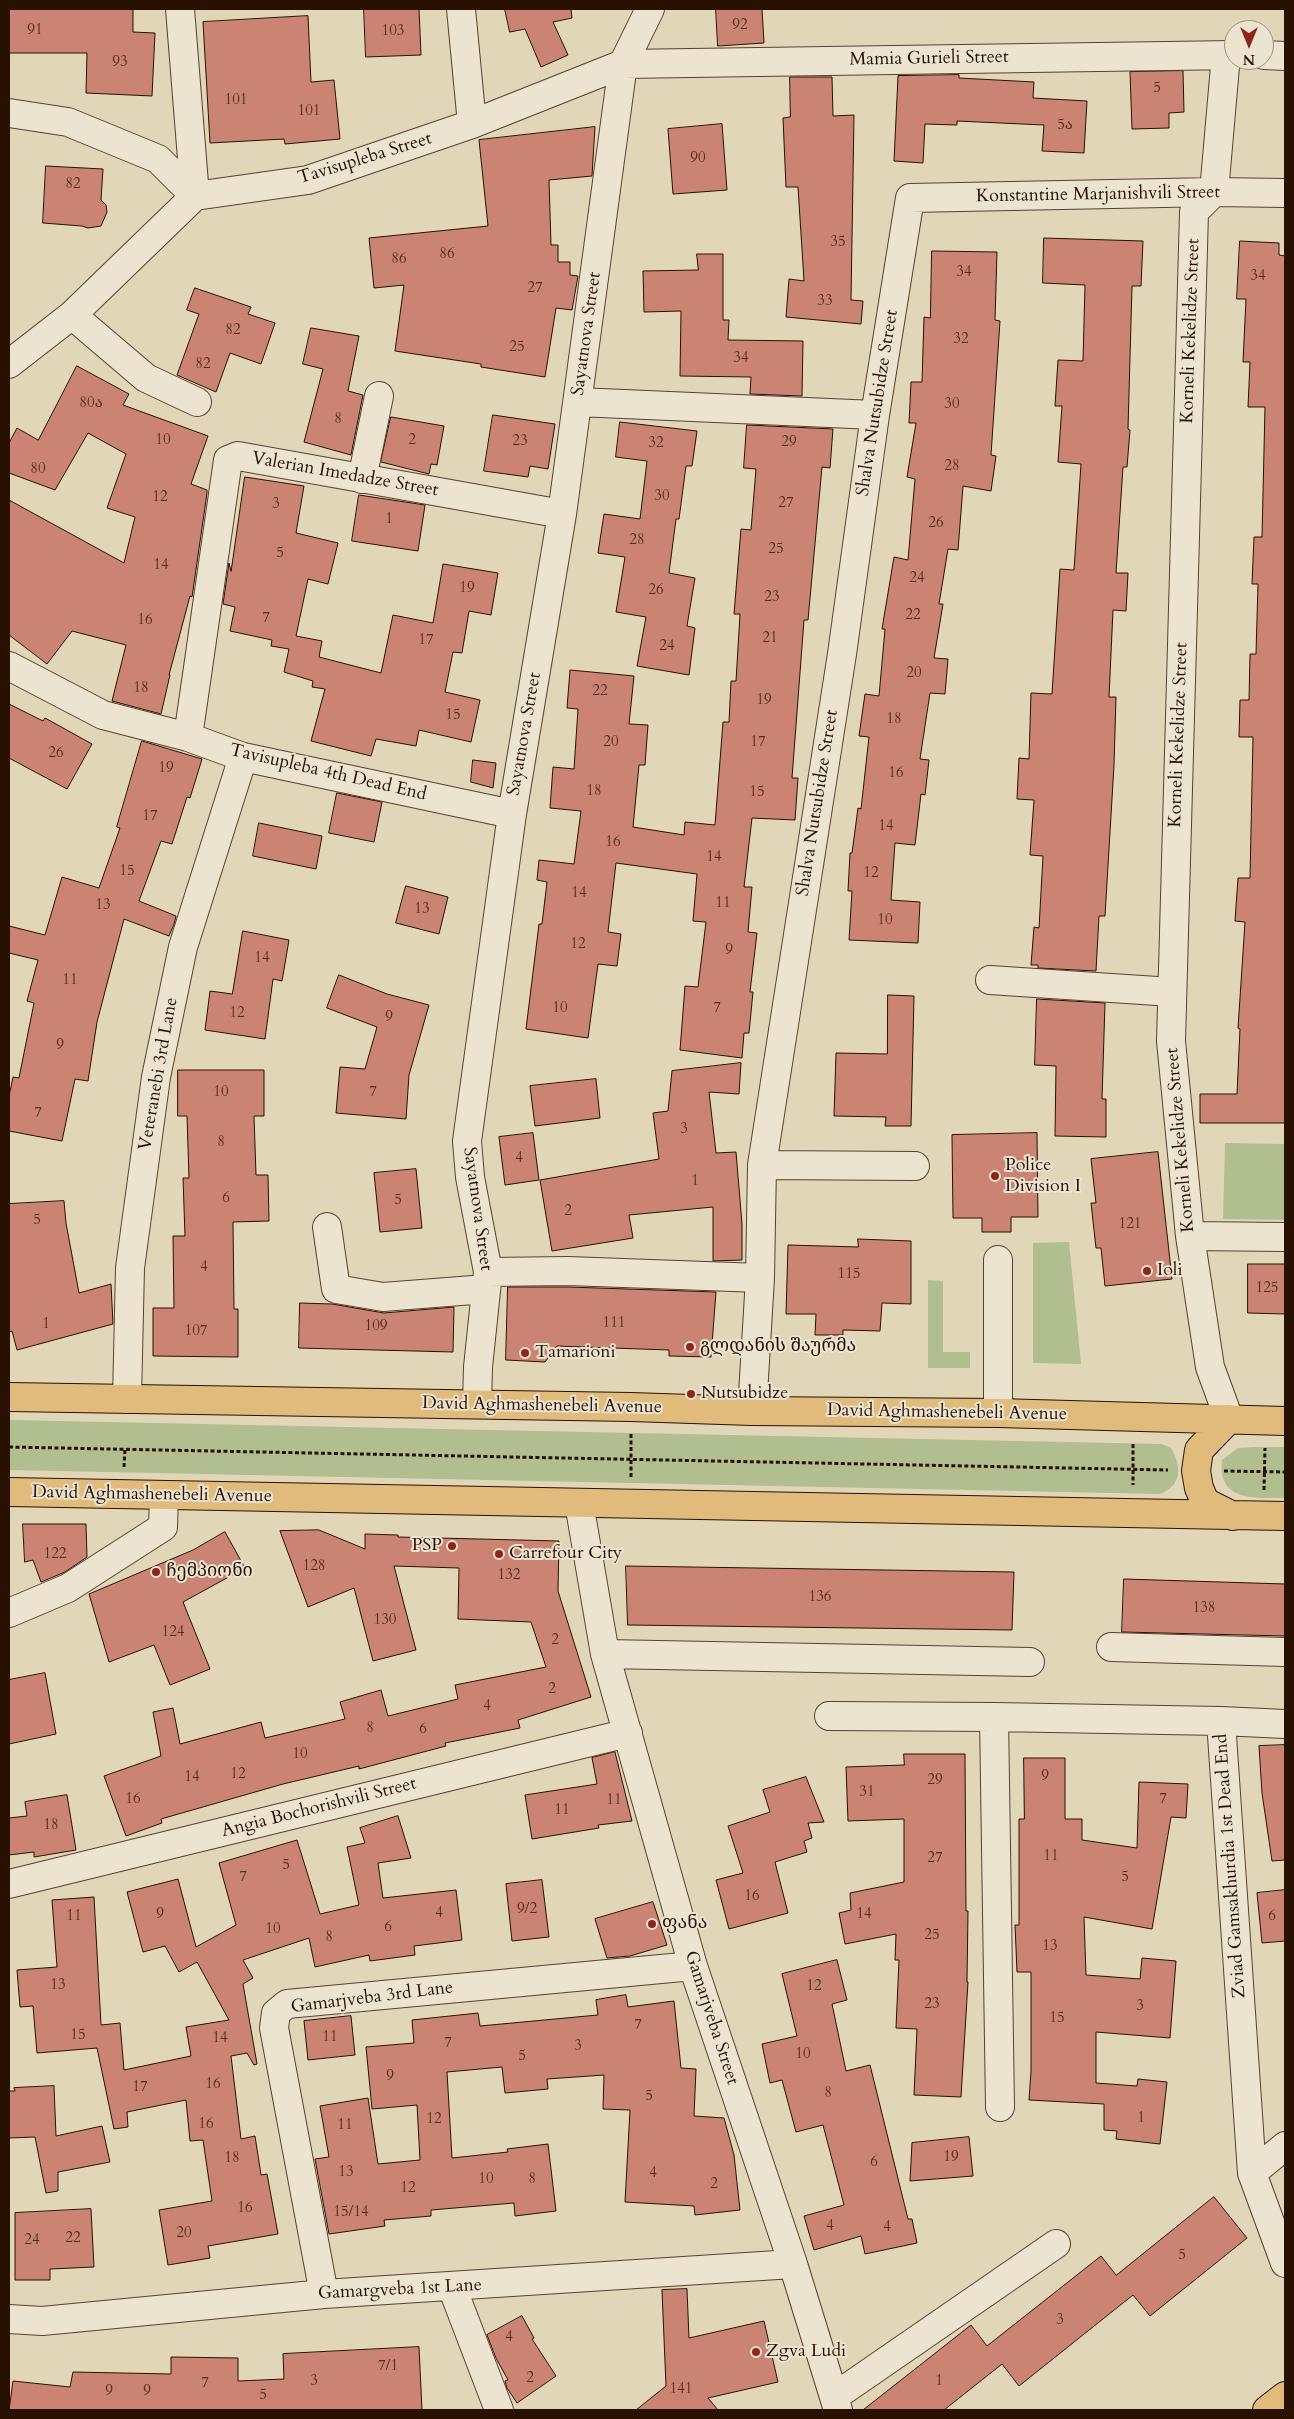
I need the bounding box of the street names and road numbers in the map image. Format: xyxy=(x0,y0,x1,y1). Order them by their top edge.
street label: Mamia Gurieli Street xyxy=(849,47,1009,71)
street label: Tavisupleba Street xyxy=(295,128,435,190)
street label: Konstantine Marjanishvili Street xyxy=(976,182,1220,208)
street label: Korneli Kekelidze Street xyxy=(1177,238,1205,424)
street label: Sayatnova Street xyxy=(568,271,606,397)
street label: Shalva Nutsubidze Street xyxy=(853,308,903,498)
street label: Valerian Imedadze Street xyxy=(250,448,440,502)
street label: Korneli Kekelidze Street xyxy=(1165,642,1193,828)
street label: Sayatnova Street xyxy=(504,671,546,797)
street label: Shalva Nutsubidze Street xyxy=(793,708,843,898)
street label: Tavisupleba 4th Dead End xyxy=(228,740,428,806)
street label: Veteranebi 3rd Lane xyxy=(135,996,183,1152)
street label: Korneli Kekelidze Street xyxy=(1162,1047,1200,1233)
street label: Sayatnova Street xyxy=(458,1146,496,1272)
street label: David Aghmashenebeli Avenue xyxy=(422,1393,662,1419)
street label: David Aghmashenebeli Avenue xyxy=(827,1400,1067,1426)
street label: David Aghmashenebeli Avenue xyxy=(32,1482,272,1508)
street label: Zviad Gamsakhurdia 1st Dead End xyxy=(1211,1733,1251,1999)
street label: Angia Bochorishvili Street xyxy=(219,1773,419,1843)
street label: Gamarjveba Street xyxy=(679,1948,743,2088)
street label: Gamarjveba 3rd Lane xyxy=(290,1977,454,2019)
street label: Gamargveba 1st Lane xyxy=(318,2275,482,2305)

